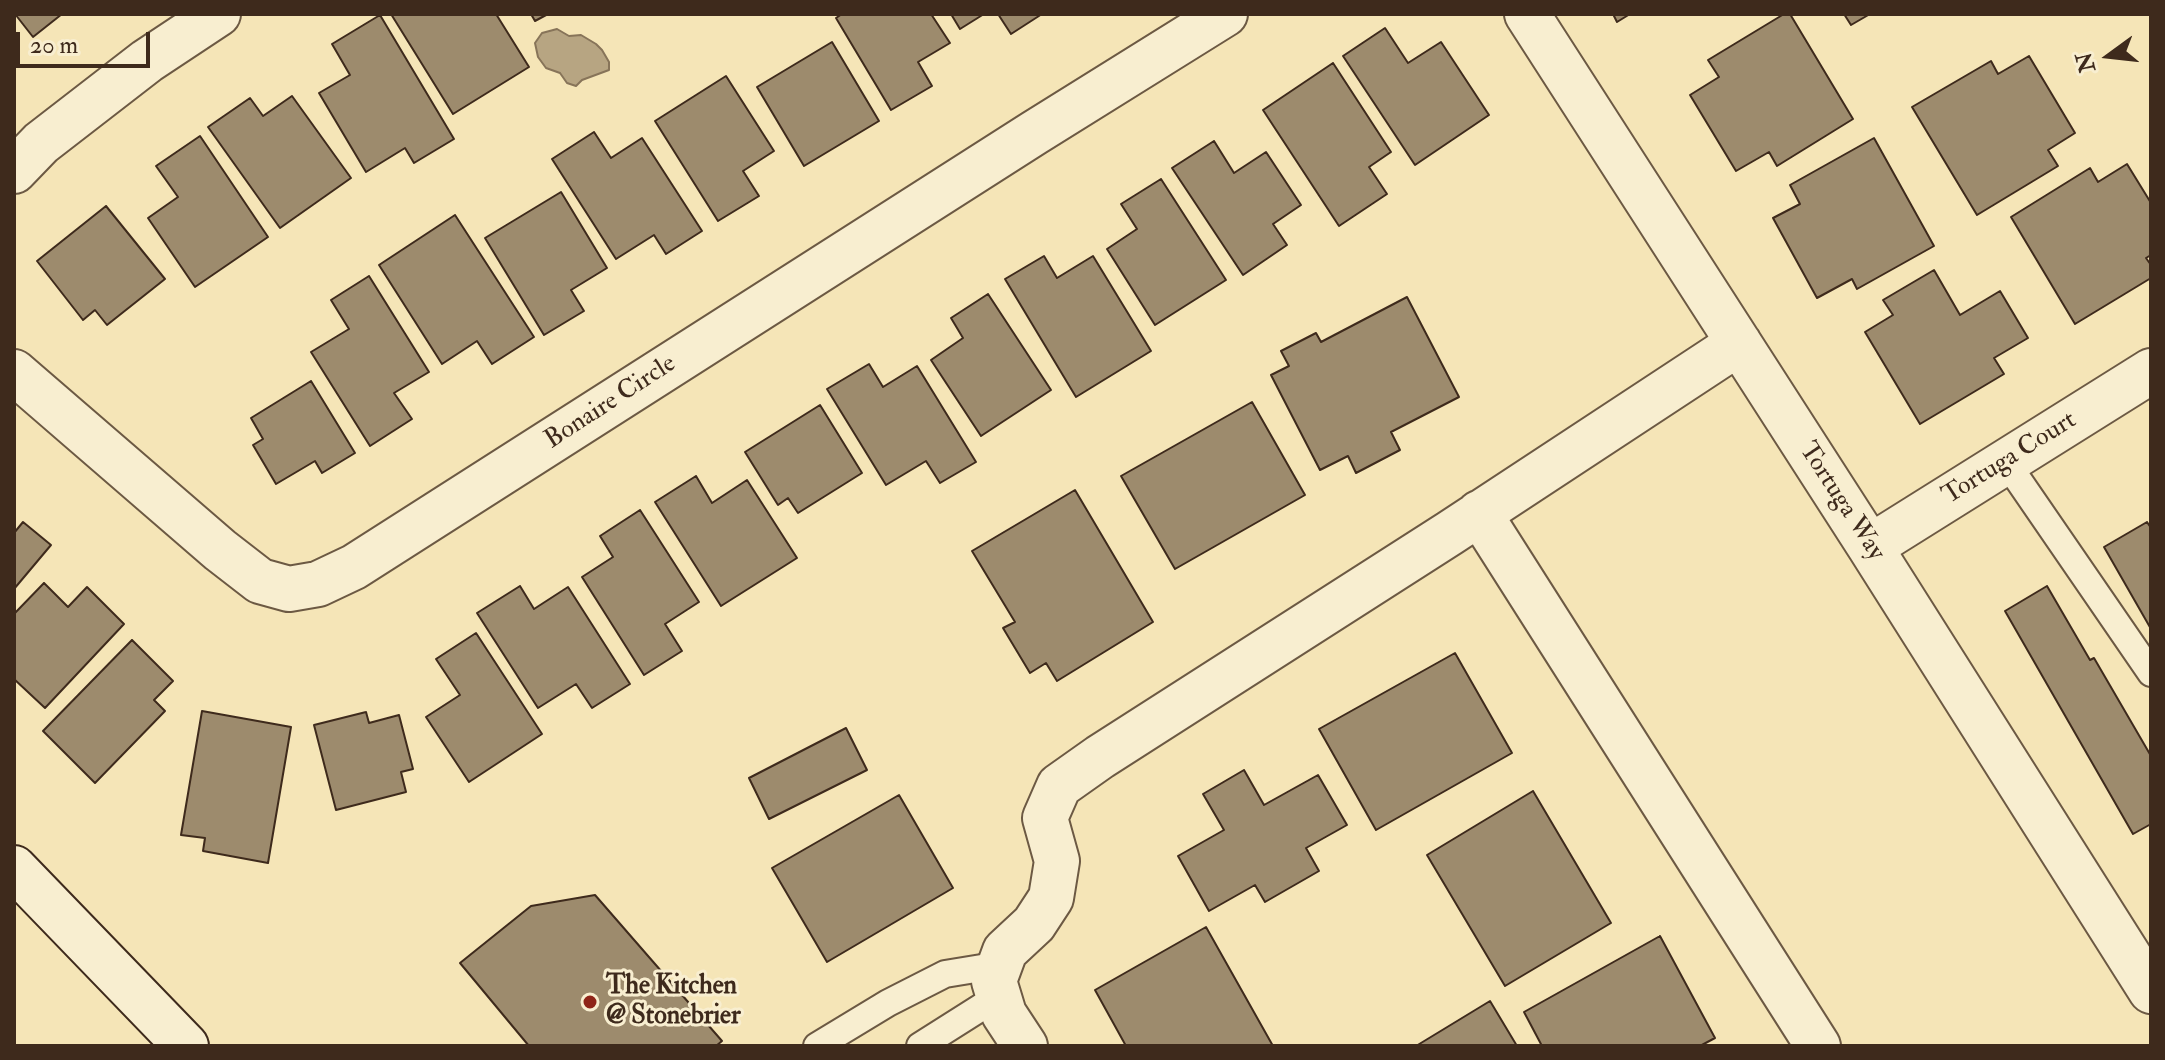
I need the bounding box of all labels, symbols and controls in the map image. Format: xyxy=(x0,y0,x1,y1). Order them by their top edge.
scale bar xyxy=(20,16,154,66)
north arrow xyxy=(2069,16,2149,96)
text: 20 m xyxy=(30,30,78,61)
text: N xyxy=(2070,49,2102,75)
street label: Bonaire Circle xyxy=(540,349,682,457)
street label: Tortuga Court xyxy=(1937,405,2083,513)
street label: Tortuga Way xyxy=(1791,437,1891,567)
place label: The Kitchen @ Stonebrier xyxy=(606,971,741,1032)
marker: The Kitchen @ Stonebrier xyxy=(581,993,599,1011)

